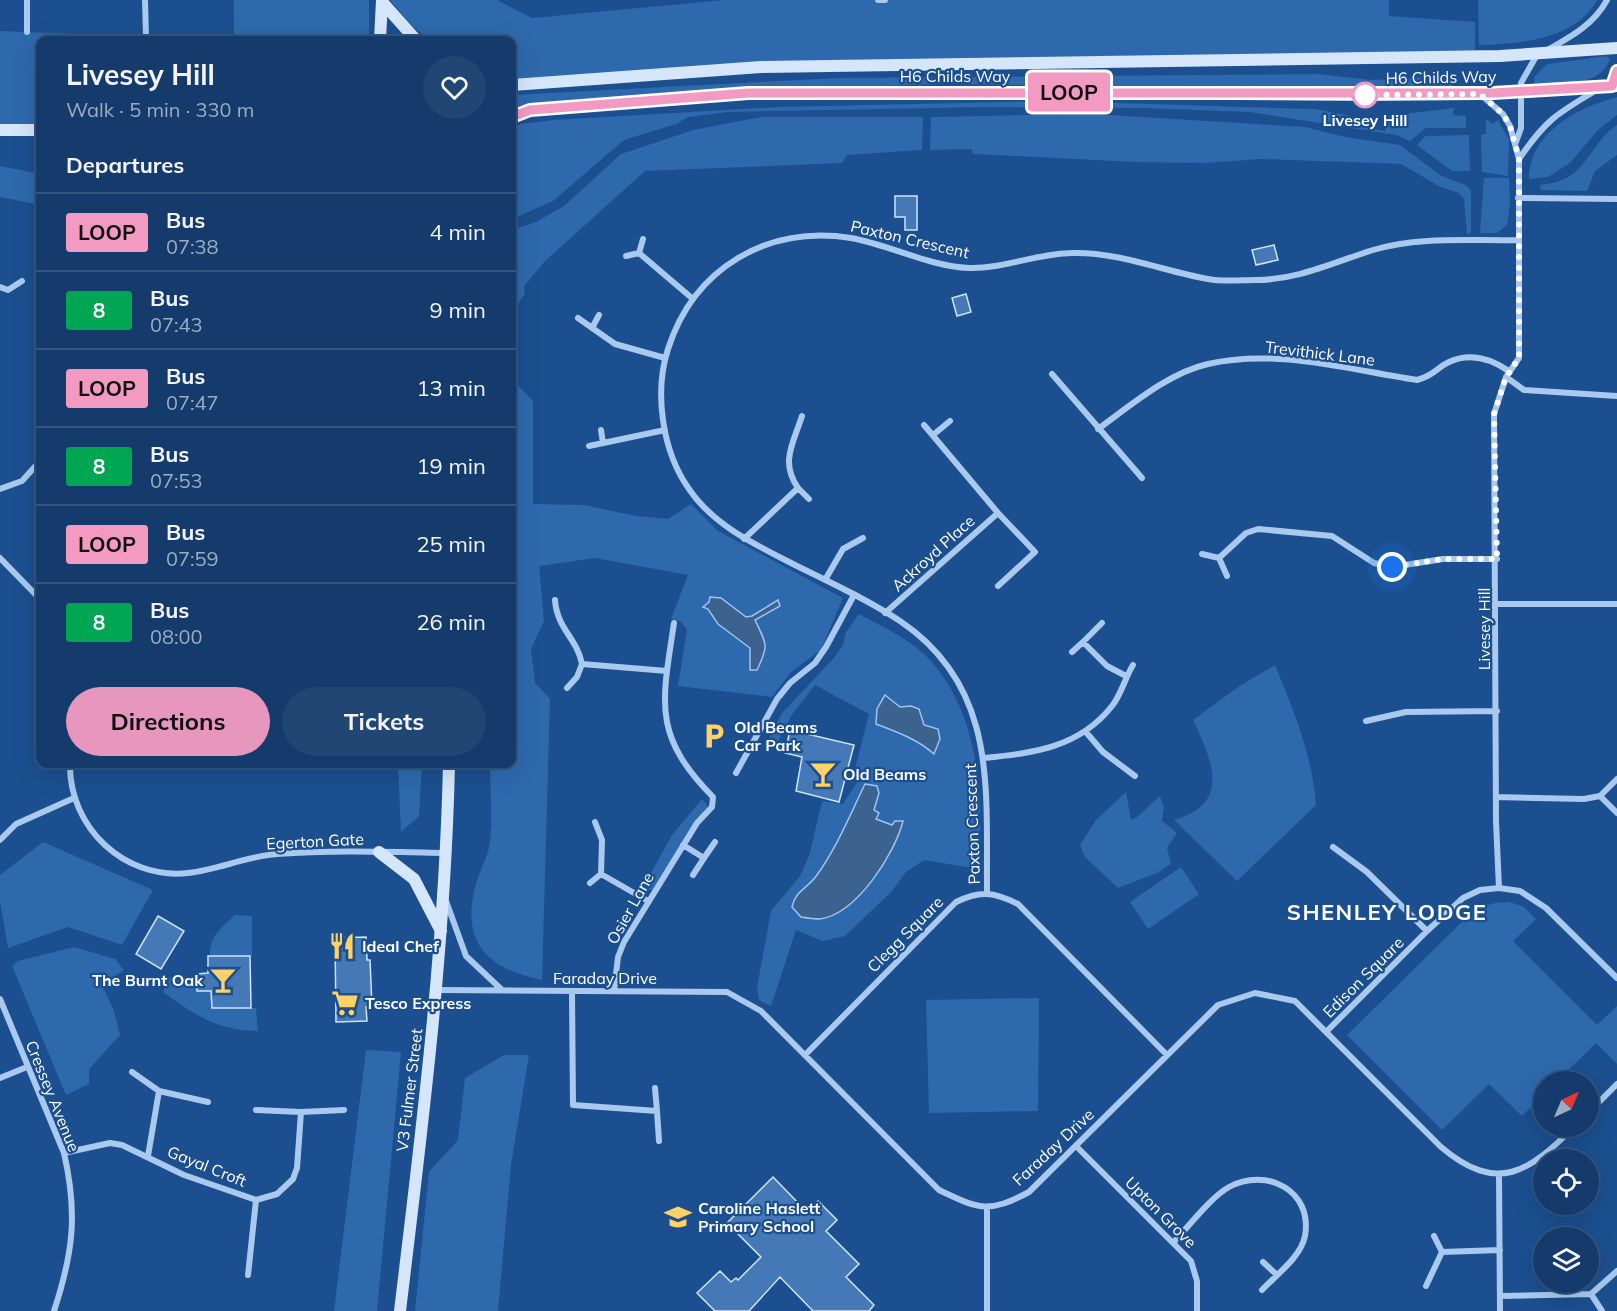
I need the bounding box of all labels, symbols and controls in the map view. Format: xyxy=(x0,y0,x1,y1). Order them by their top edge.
button: heart xyxy=(423,56,486,119)
text: Livesey Hill xyxy=(66,57,215,92)
street label: H6 Childs Way xyxy=(900,66,1011,86)
street label: H6 Childs Way xyxy=(1386,66,1497,88)
line badge: LOOP xyxy=(1027,72,1111,112)
text: LOOP xyxy=(1040,79,1098,105)
marker: Livesey Hill xyxy=(1352,82,1378,108)
text: Walk · 5 min · 330 m xyxy=(66,97,254,122)
place label: Livesey Hill xyxy=(1322,110,1408,130)
text: Departures xyxy=(66,151,184,179)
text: Bus xyxy=(166,206,205,234)
street label: Paxton Crescent xyxy=(849,216,972,262)
text: 4 min xyxy=(430,218,486,246)
text: LOOP xyxy=(78,219,136,245)
text: 07:38 xyxy=(166,234,219,259)
text: Bus xyxy=(150,284,189,312)
text: 9 min xyxy=(430,296,486,324)
text: 8 xyxy=(93,297,105,323)
text: 07:43 xyxy=(150,312,203,337)
street label: Trevithick Lane xyxy=(1264,336,1376,370)
text: Bus xyxy=(166,362,205,390)
text: 13 min xyxy=(416,374,486,402)
text: LOOP xyxy=(78,375,136,401)
text: 07:47 xyxy=(166,390,219,415)
text: Bus xyxy=(150,440,189,468)
text: 19 min xyxy=(416,452,486,480)
text: 8 xyxy=(93,453,105,479)
text: 07:53 xyxy=(150,468,203,493)
street label: Ackroyd Place xyxy=(887,510,979,596)
text: Bus xyxy=(166,518,205,546)
text: 25 min xyxy=(416,530,486,558)
text: LOOP xyxy=(78,531,136,557)
text: 07:59 xyxy=(166,546,219,571)
your location xyxy=(1377,552,1407,582)
street label: Livesey Hill xyxy=(1474,588,1494,670)
text: Bus xyxy=(150,596,189,624)
text: 26 min xyxy=(416,608,486,636)
text: 8 xyxy=(93,609,105,635)
text: 08:00 xyxy=(150,624,203,649)
button: Directions xyxy=(66,687,270,756)
button: Tickets xyxy=(282,687,486,756)
place label: Old Beams Car Park xyxy=(734,717,817,755)
parking icon: Old Beams Car Park xyxy=(699,721,729,751)
bar icon: Old Beams xyxy=(808,759,838,789)
street label: Paxton Crescent xyxy=(960,763,984,885)
place label: Old Beams xyxy=(843,764,926,784)
street label: Egerton Gate xyxy=(266,828,364,854)
street label: Osier Lane xyxy=(602,869,658,947)
street label: Clegg Square xyxy=(863,892,947,976)
district label: SHENLEY LODGE xyxy=(1287,898,1487,926)
restaurant icon: Ideal Chef xyxy=(327,931,357,961)
street label: Edison Square xyxy=(1318,932,1408,1022)
place label: Ideal Chef xyxy=(362,936,440,956)
bar icon: The Burnt Oak xyxy=(208,965,238,995)
street label: Faraday Drive xyxy=(553,968,657,988)
place label: The Burnt Oak xyxy=(92,970,204,990)
supermarket icon: Tesco Express xyxy=(330,988,360,1018)
place label: Tesco Express xyxy=(365,993,471,1013)
street label: V3 Fulmer Street xyxy=(392,1027,427,1153)
street label: Cressey Avenue xyxy=(22,1037,84,1155)
north arrow xyxy=(1533,1071,1599,1137)
map controls xyxy=(1533,1071,1599,1293)
street label: Faraday Drive xyxy=(1008,1104,1098,1190)
street label: Gayal Croft xyxy=(165,1141,250,1191)
button: locate xyxy=(1533,1149,1599,1215)
street label: Upton Grove xyxy=(1121,1172,1201,1252)
place label: Caroline Haslett Primary School xyxy=(698,1198,820,1236)
school or university icon: Caroline Haslett Primary School xyxy=(663,1202,693,1232)
button: layers xyxy=(1533,1227,1599,1293)

